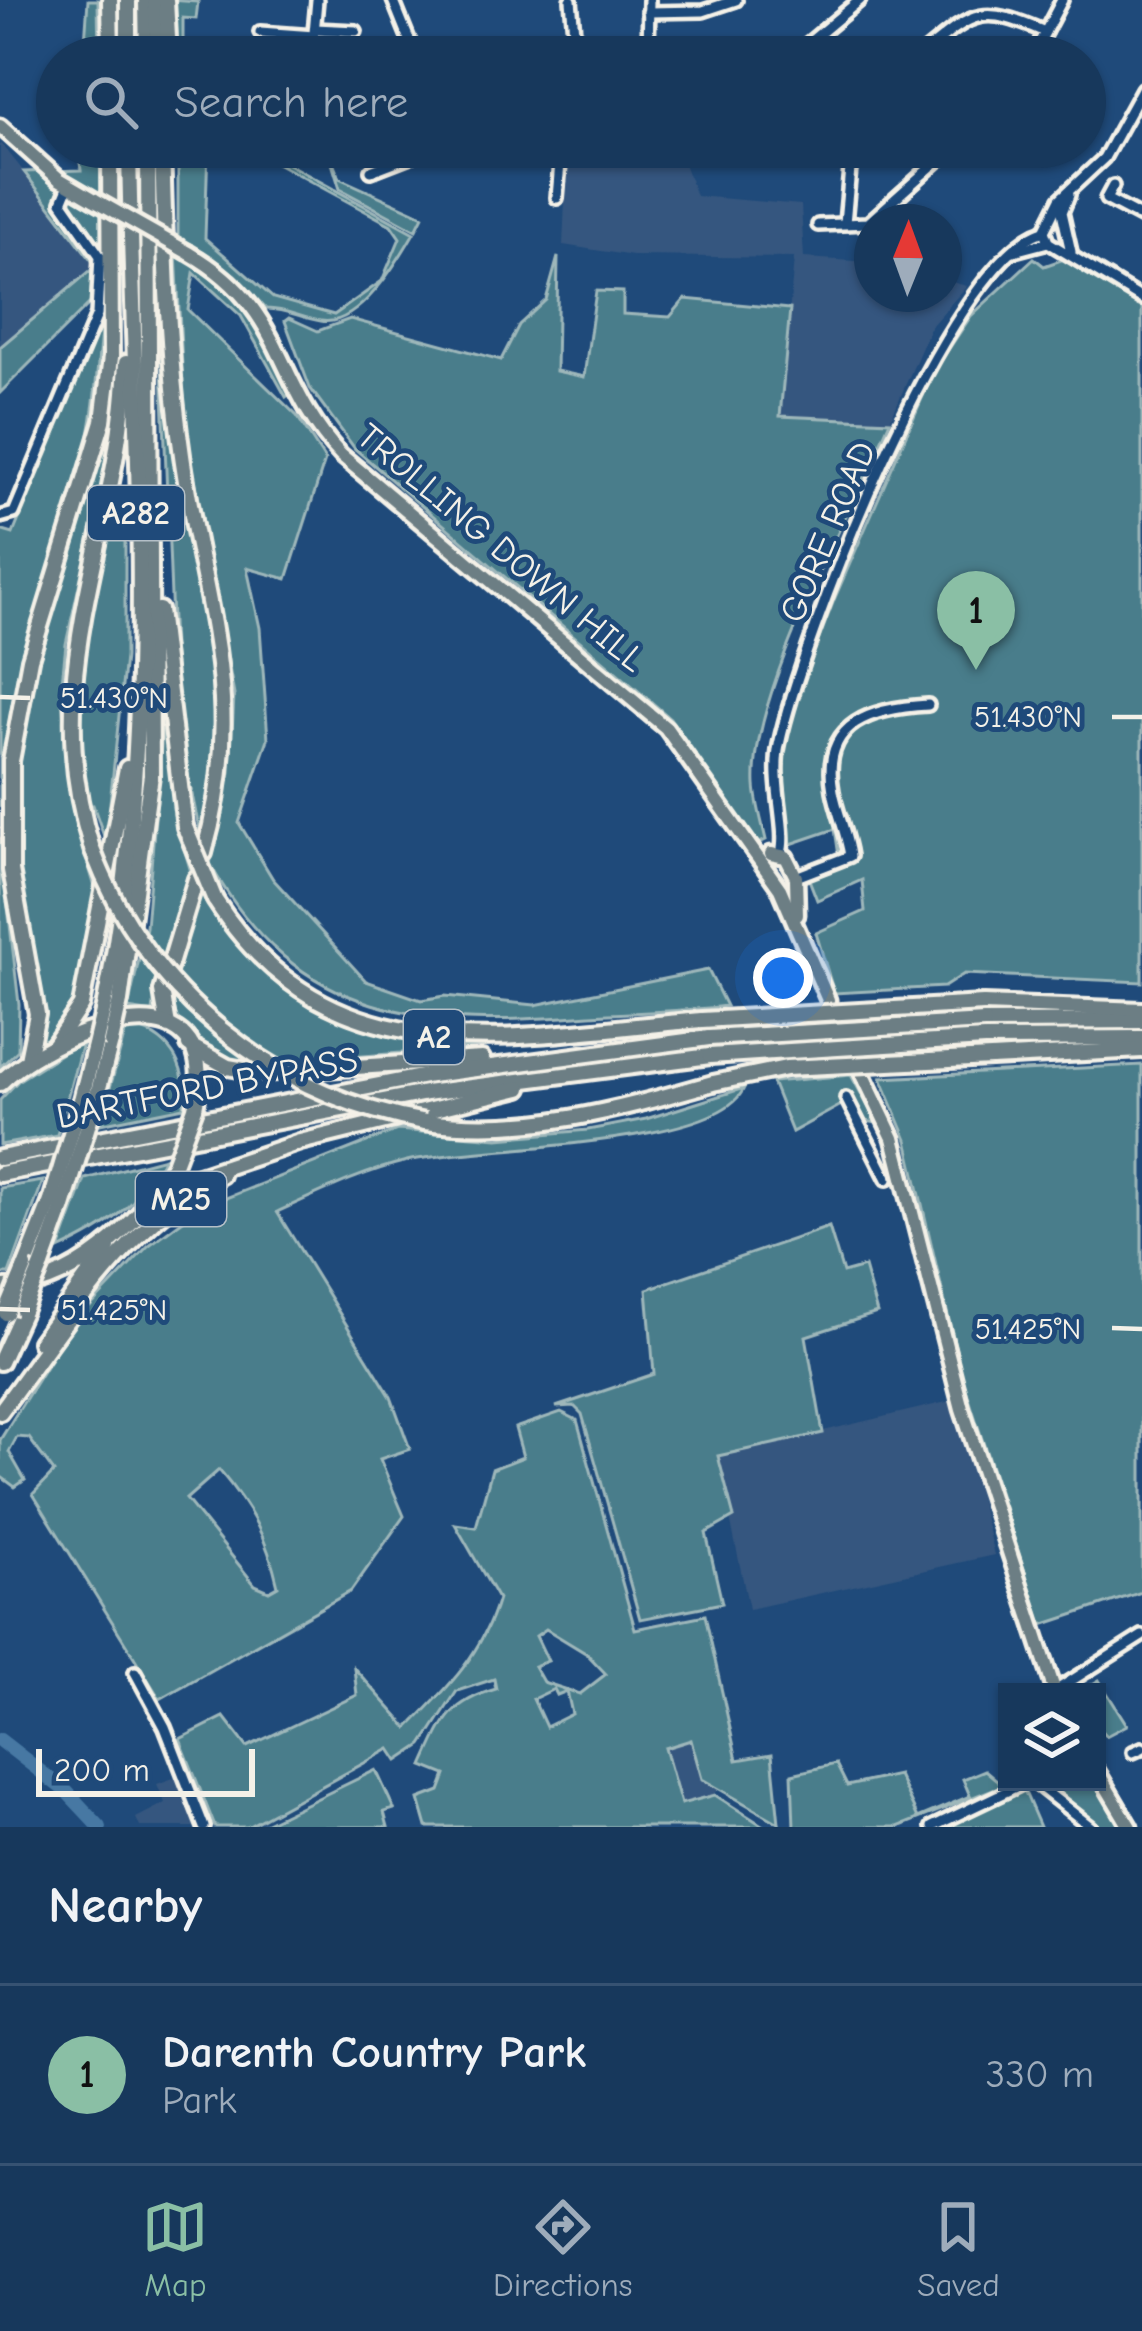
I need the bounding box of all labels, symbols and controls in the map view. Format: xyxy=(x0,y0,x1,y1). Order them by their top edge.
search box xyxy=(36,36,1106,168)
icon: search xyxy=(78,69,144,135)
text: Search here xyxy=(174,76,408,128)
north arrow xyxy=(854,204,962,312)
street label: TROLLING DOWN HILL xyxy=(349,416,653,680)
street label: GORE ROAD xyxy=(772,436,884,628)
road number: A282 xyxy=(88,486,184,540)
pin: 1 xyxy=(937,571,1015,670)
text: 51.430°N xyxy=(60,681,168,716)
text: 51.430°N xyxy=(974,700,1082,735)
your location xyxy=(753,948,813,1008)
road number: A2 xyxy=(404,1010,464,1064)
street label: DARTFORD BYPASS xyxy=(53,1039,361,1137)
road number: M25 xyxy=(136,1172,226,1226)
text: 51.425°N xyxy=(61,1293,167,1328)
text: 51.425°N xyxy=(975,1312,1081,1347)
map controls xyxy=(998,1683,1106,1791)
button: layers xyxy=(998,1683,1106,1791)
scale bar xyxy=(36,1743,255,1796)
text: 200 m xyxy=(54,1751,150,1789)
text: Nearby xyxy=(48,1876,202,1935)
text: Darenth Country Park xyxy=(162,2026,586,2078)
text: 1 xyxy=(79,2052,95,2097)
text: 330 m xyxy=(986,2052,1094,2097)
text: Park xyxy=(162,2078,237,2123)
tab: Map xyxy=(142,2194,208,2304)
tab: Directions xyxy=(493,2194,633,2304)
tab: Saved xyxy=(917,2194,1000,2304)

